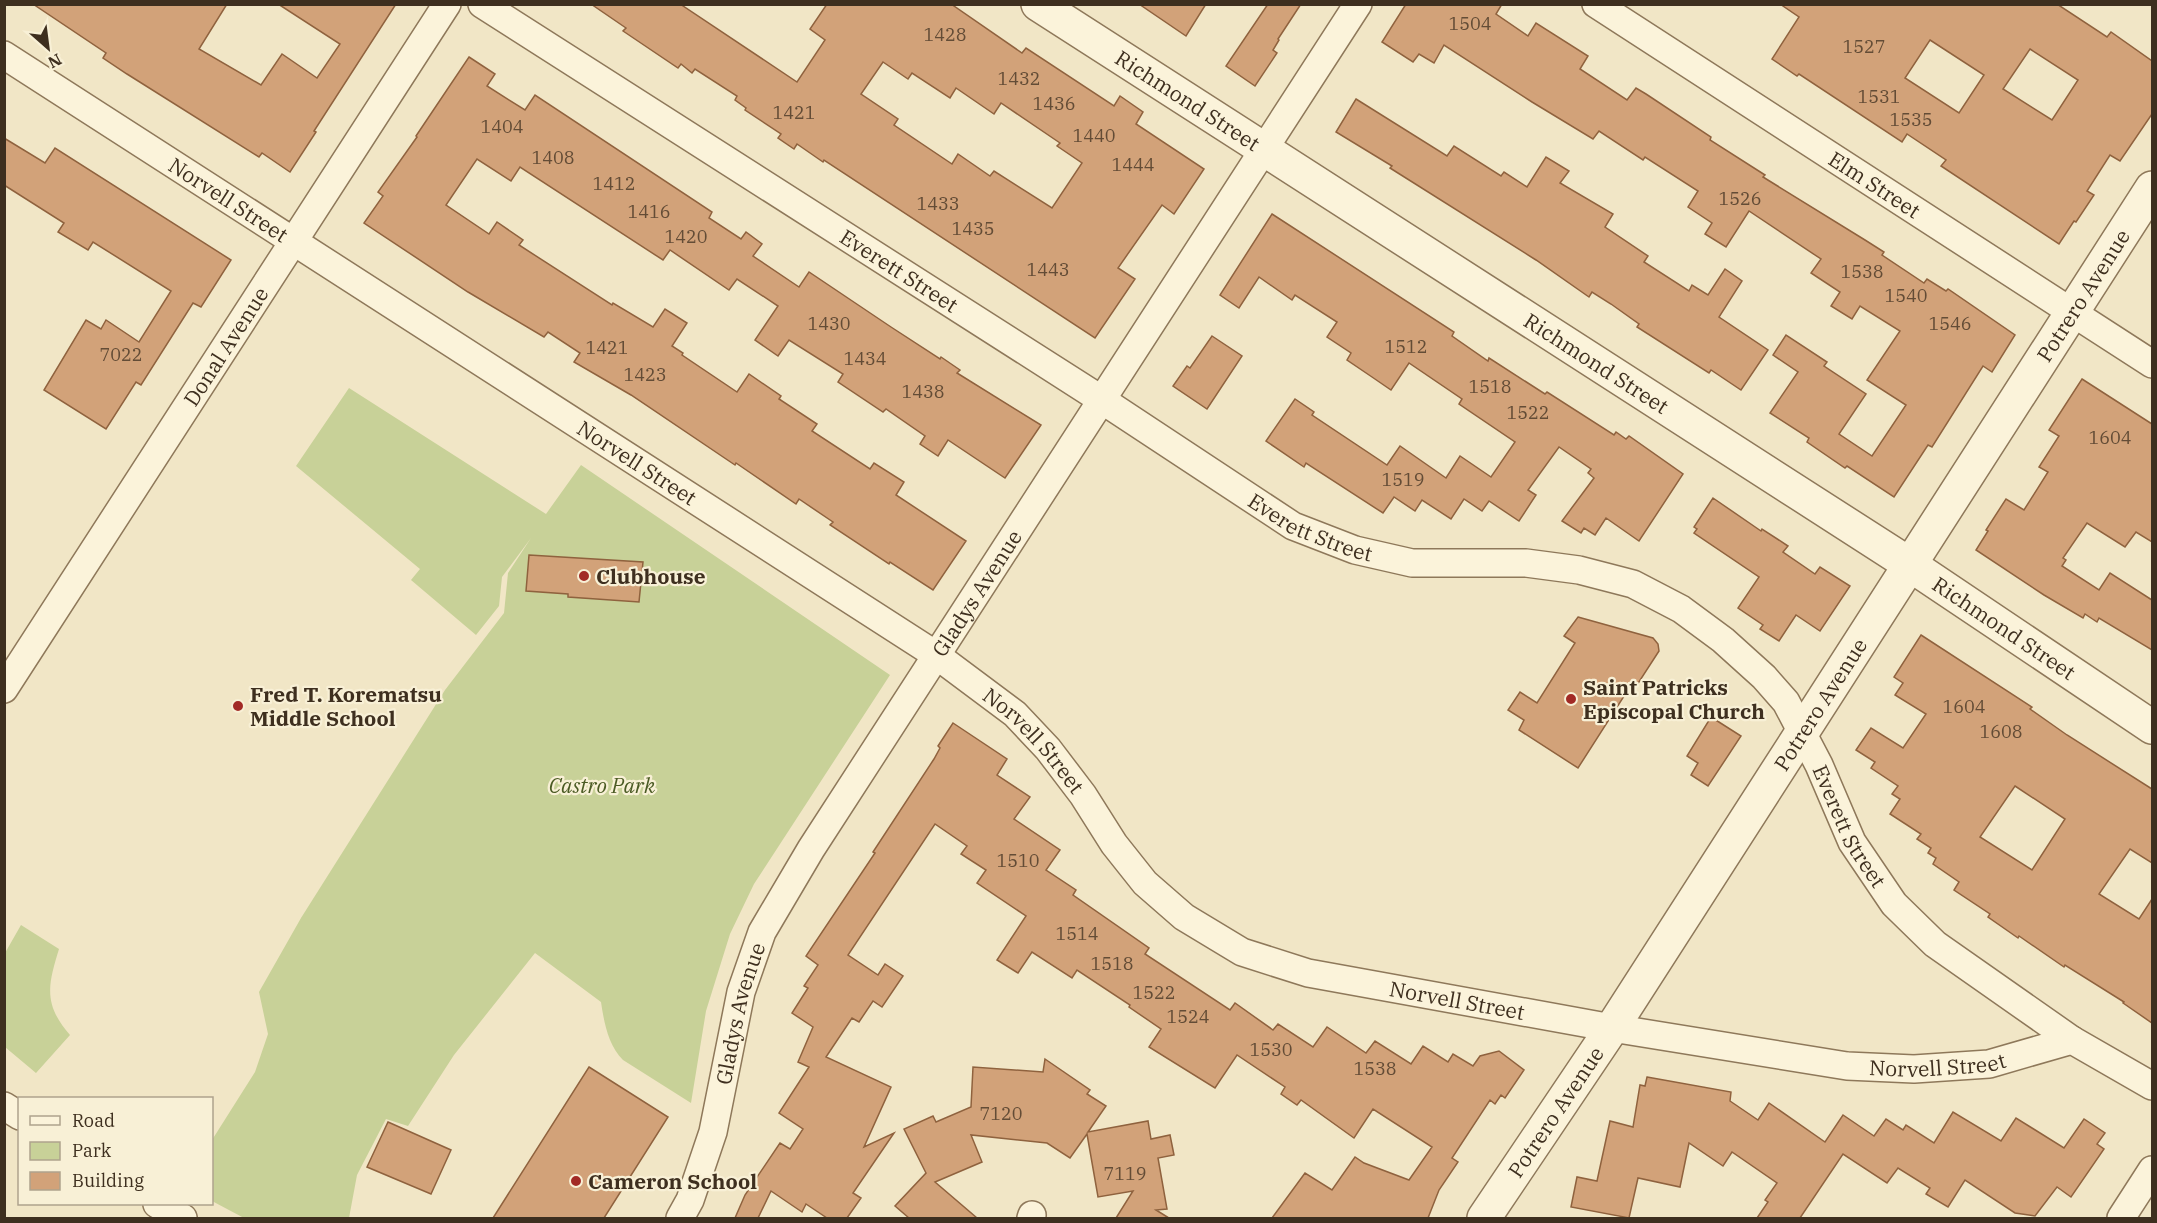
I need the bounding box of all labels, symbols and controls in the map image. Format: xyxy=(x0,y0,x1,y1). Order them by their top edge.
house number: 1504 xyxy=(1448,12,1492,35)
north arrow xyxy=(18,18,78,78)
house number: 1428 xyxy=(923,23,967,46)
house number: 1527 xyxy=(1842,35,1886,58)
street label: Richmond Street xyxy=(1110,43,1265,157)
text: N xyxy=(45,49,65,73)
house number: 1432 xyxy=(997,67,1041,90)
house number: 1531 xyxy=(1857,85,1901,108)
house number: 1436 xyxy=(1032,92,1076,115)
house number: 1421 xyxy=(772,101,816,124)
house number: 1535 xyxy=(1889,108,1933,131)
house number: 1404 xyxy=(480,115,524,138)
house number: 1440 xyxy=(1072,124,1116,147)
street label: Elm Street xyxy=(1824,145,1926,224)
house number: 1408 xyxy=(531,146,575,169)
street label: Norvell Street xyxy=(163,151,294,248)
house number: 1444 xyxy=(1111,153,1155,176)
house number: 1412 xyxy=(592,172,636,195)
house number: 1526 xyxy=(1718,187,1762,210)
house number: 1433 xyxy=(916,192,960,215)
house number: 1416 xyxy=(627,200,671,223)
house number: 1435 xyxy=(951,217,995,240)
street label: Everett Street xyxy=(835,222,963,319)
street label: Potrero Avenue xyxy=(2030,224,2136,367)
house number: 1420 xyxy=(664,225,708,248)
house number: 1443 xyxy=(1026,258,1070,281)
house number: 1538 xyxy=(1840,260,1884,283)
street label: Donal Avenue xyxy=(177,281,274,411)
house number: 1540 xyxy=(1884,284,1928,307)
street label: Richmond Street xyxy=(1519,306,1674,420)
house number: 1430 xyxy=(807,312,851,335)
house number: 1546 xyxy=(1928,312,1972,335)
house number: 1512 xyxy=(1384,335,1428,358)
house number: 1421 xyxy=(585,336,629,359)
house number: 7022 xyxy=(99,343,143,366)
house number: 1434 xyxy=(843,347,887,370)
house number: 1423 xyxy=(623,363,667,386)
house number: 1518 xyxy=(1468,375,1512,398)
house number: 1438 xyxy=(901,380,945,403)
house number: 1522 xyxy=(1506,401,1550,424)
street label: Norvell Street xyxy=(572,414,702,511)
house number: 1604 xyxy=(2088,426,2132,449)
house number: 1519 xyxy=(1381,468,1425,491)
street label: Everett Street xyxy=(1243,486,1375,568)
street label: Gladys Avenue xyxy=(925,524,1028,662)
place label: Clubhouse xyxy=(596,562,706,590)
marker: Clubhouse xyxy=(577,569,591,583)
street label: Richmond Street xyxy=(1927,570,2081,686)
street label: Potrero Avenue xyxy=(1767,633,1873,776)
place label: Saint Patricks Episcopal Church xyxy=(1583,673,1765,725)
place label: Fred T. Korematsu Middle School xyxy=(250,680,442,732)
street label: Norvell Street xyxy=(977,681,1091,799)
marker: Saint Patricks Episcopal Church xyxy=(1564,692,1578,706)
house number: 1604 xyxy=(1942,695,1986,718)
marker: Fred T. Korematsu Middle School xyxy=(231,699,245,713)
house number: 1608 xyxy=(1979,720,2023,743)
street label: Everett Street xyxy=(1807,760,1893,893)
park label: Castro Park xyxy=(549,771,656,799)
house number: 1510 xyxy=(996,849,1040,872)
house number: 1514 xyxy=(1055,922,1099,945)
street label: Gladys Avenue xyxy=(709,939,771,1087)
house number: 1518 xyxy=(1090,952,1134,975)
street label: Norvell Street xyxy=(1387,974,1527,1026)
house number: 1522 xyxy=(1132,981,1176,1004)
house number: 1524 xyxy=(1166,1005,1210,1028)
house number: 1530 xyxy=(1249,1038,1293,1061)
street label: Potrero Avenue xyxy=(1501,1041,1610,1183)
street label: Norvell Street xyxy=(1868,1046,2009,1083)
house number: 1538 xyxy=(1353,1057,1397,1080)
legend xyxy=(18,1097,213,1205)
house number: 7120 xyxy=(979,1102,1023,1125)
text: Road xyxy=(72,1109,115,1132)
text: Park xyxy=(72,1139,112,1162)
house number: 7119 xyxy=(1103,1162,1147,1185)
place label: Cameron School xyxy=(588,1167,757,1195)
text: Building xyxy=(72,1169,144,1192)
marker: Cameron School xyxy=(569,1174,583,1188)

